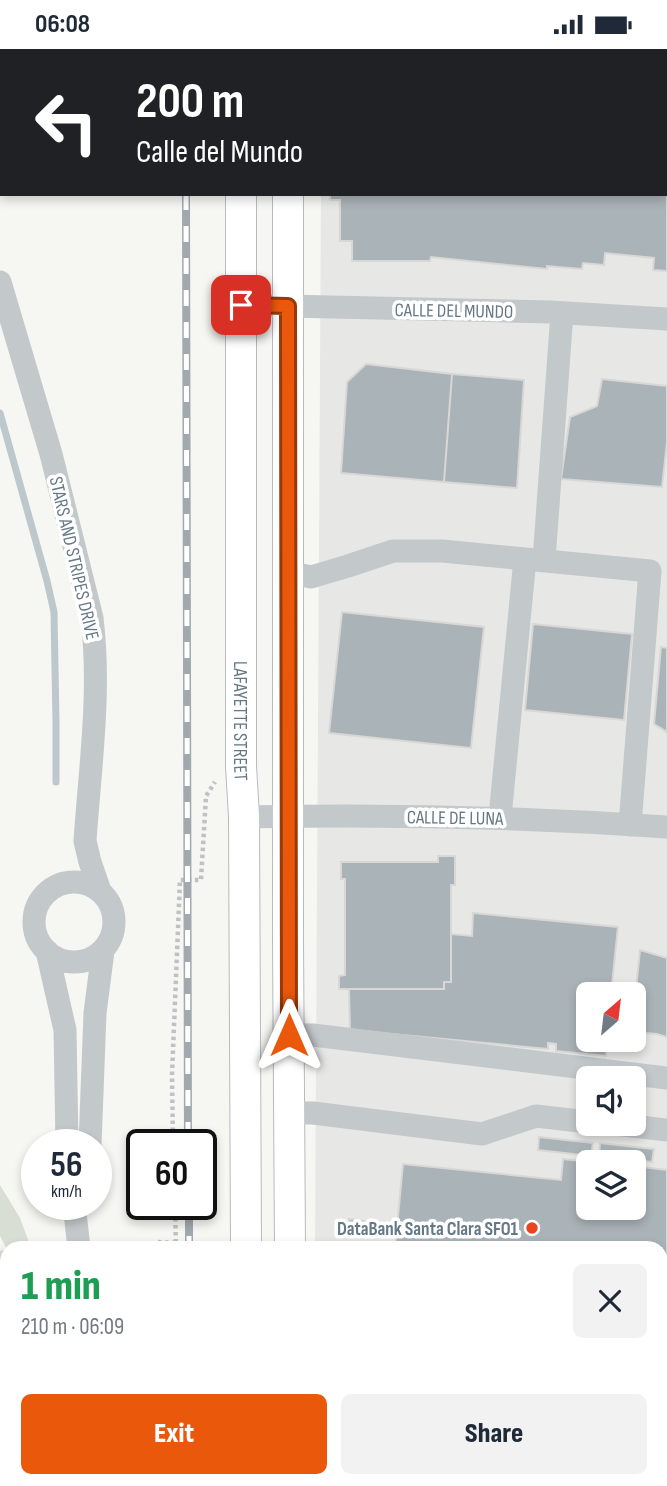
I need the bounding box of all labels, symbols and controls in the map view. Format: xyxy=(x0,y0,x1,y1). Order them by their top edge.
text: 06:08 xyxy=(35,9,90,40)
text: 200 m xyxy=(136,73,244,132)
icon: left xyxy=(21,77,112,168)
text: Calle del Mundo xyxy=(136,133,303,172)
pin xyxy=(211,275,271,335)
icon: arrive xyxy=(222,286,260,324)
street label: CALLE DEL MUNDO xyxy=(394,299,513,324)
street label: STARS AND STRIPES DRIVE xyxy=(44,474,104,642)
street label: LAFAYETTE STREET xyxy=(228,661,252,782)
street label: CALLE DE LUNA xyxy=(407,806,504,831)
north arrow xyxy=(576,982,646,1052)
map controls xyxy=(576,982,646,1220)
position arrow xyxy=(252,998,326,1072)
button: sound xyxy=(576,1066,646,1136)
speed limit sign: 60 xyxy=(126,1129,217,1220)
text: 56 xyxy=(51,1144,82,1187)
button: layers xyxy=(576,1150,646,1220)
text: km/h xyxy=(51,1181,82,1202)
place label: DataBank Santa Clara SFO1 xyxy=(337,1218,519,1241)
marker: DataBank Santa Clara SFO1 xyxy=(524,1220,540,1236)
text: 1 min xyxy=(21,1261,101,1312)
button: close xyxy=(573,1264,647,1338)
text: 210 m · 06:09 xyxy=(21,1313,124,1341)
button: Exit xyxy=(21,1394,327,1474)
button: Share xyxy=(341,1394,647,1474)

